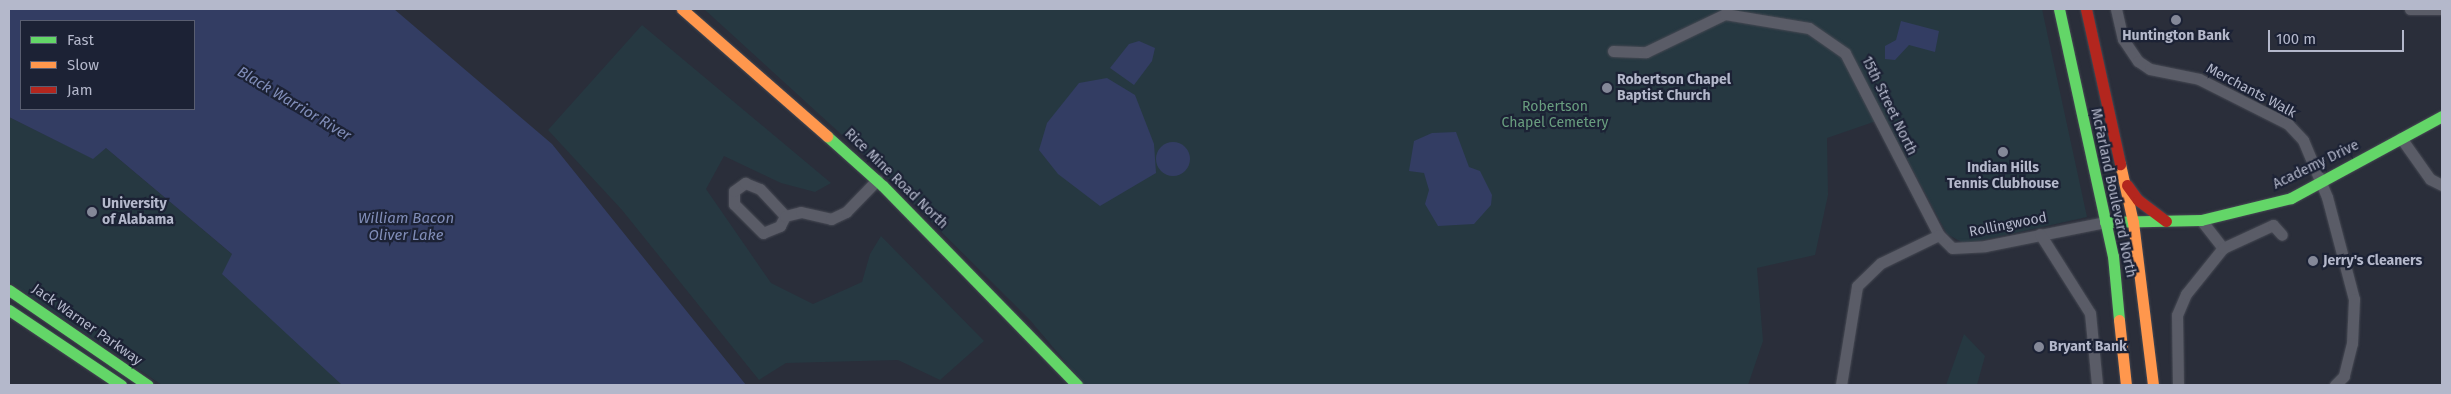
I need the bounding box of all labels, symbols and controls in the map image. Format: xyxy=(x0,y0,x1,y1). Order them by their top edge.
marker: Huntington Bank xyxy=(2170,14,2182,26)
legend xyxy=(20,20,195,110)
scale bar xyxy=(2271,20,2407,52)
place label: Huntington Bank xyxy=(2122,28,2230,44)
text: 100 m xyxy=(2276,30,2316,48)
text: Fast xyxy=(67,31,94,49)
street label: 15th Street North xyxy=(1858,54,1920,158)
text: Slow xyxy=(67,56,99,74)
street label: Merchants Walk xyxy=(2203,60,2299,122)
water label: Black Warrior River xyxy=(234,63,354,145)
place label: Robertson Chapel Baptist Church xyxy=(1617,72,1731,104)
text: Jam xyxy=(67,81,93,99)
marker: Robertson Chapel Baptist Church xyxy=(1601,82,1613,94)
park label: Robertson Chapel Cemetery xyxy=(1502,99,1608,132)
street label: McFarland Boulevard North xyxy=(2087,107,2139,279)
street label: Rice Mine Road North xyxy=(841,125,951,233)
street label: Academy Drive xyxy=(2270,137,2362,193)
marker: Indian Hills Tennis Clubhouse xyxy=(1997,146,2009,158)
place label: Indian Hills Tennis Clubhouse xyxy=(1947,160,2059,192)
place label: University of Alabama xyxy=(102,196,174,228)
marker: University of Alabama xyxy=(86,206,98,218)
water label: William Bacon Oliver Lake xyxy=(358,209,454,244)
street label: Rollingwood xyxy=(1968,209,2048,241)
place label: Jerry's Cleaners xyxy=(2323,253,2422,269)
marker: Jerry's Cleaners xyxy=(2307,255,2319,267)
street label: Jack Warner Parkway xyxy=(29,281,145,369)
place label: Bryant Bank xyxy=(2049,339,2127,355)
marker: Bryant Bank xyxy=(2033,341,2045,353)

